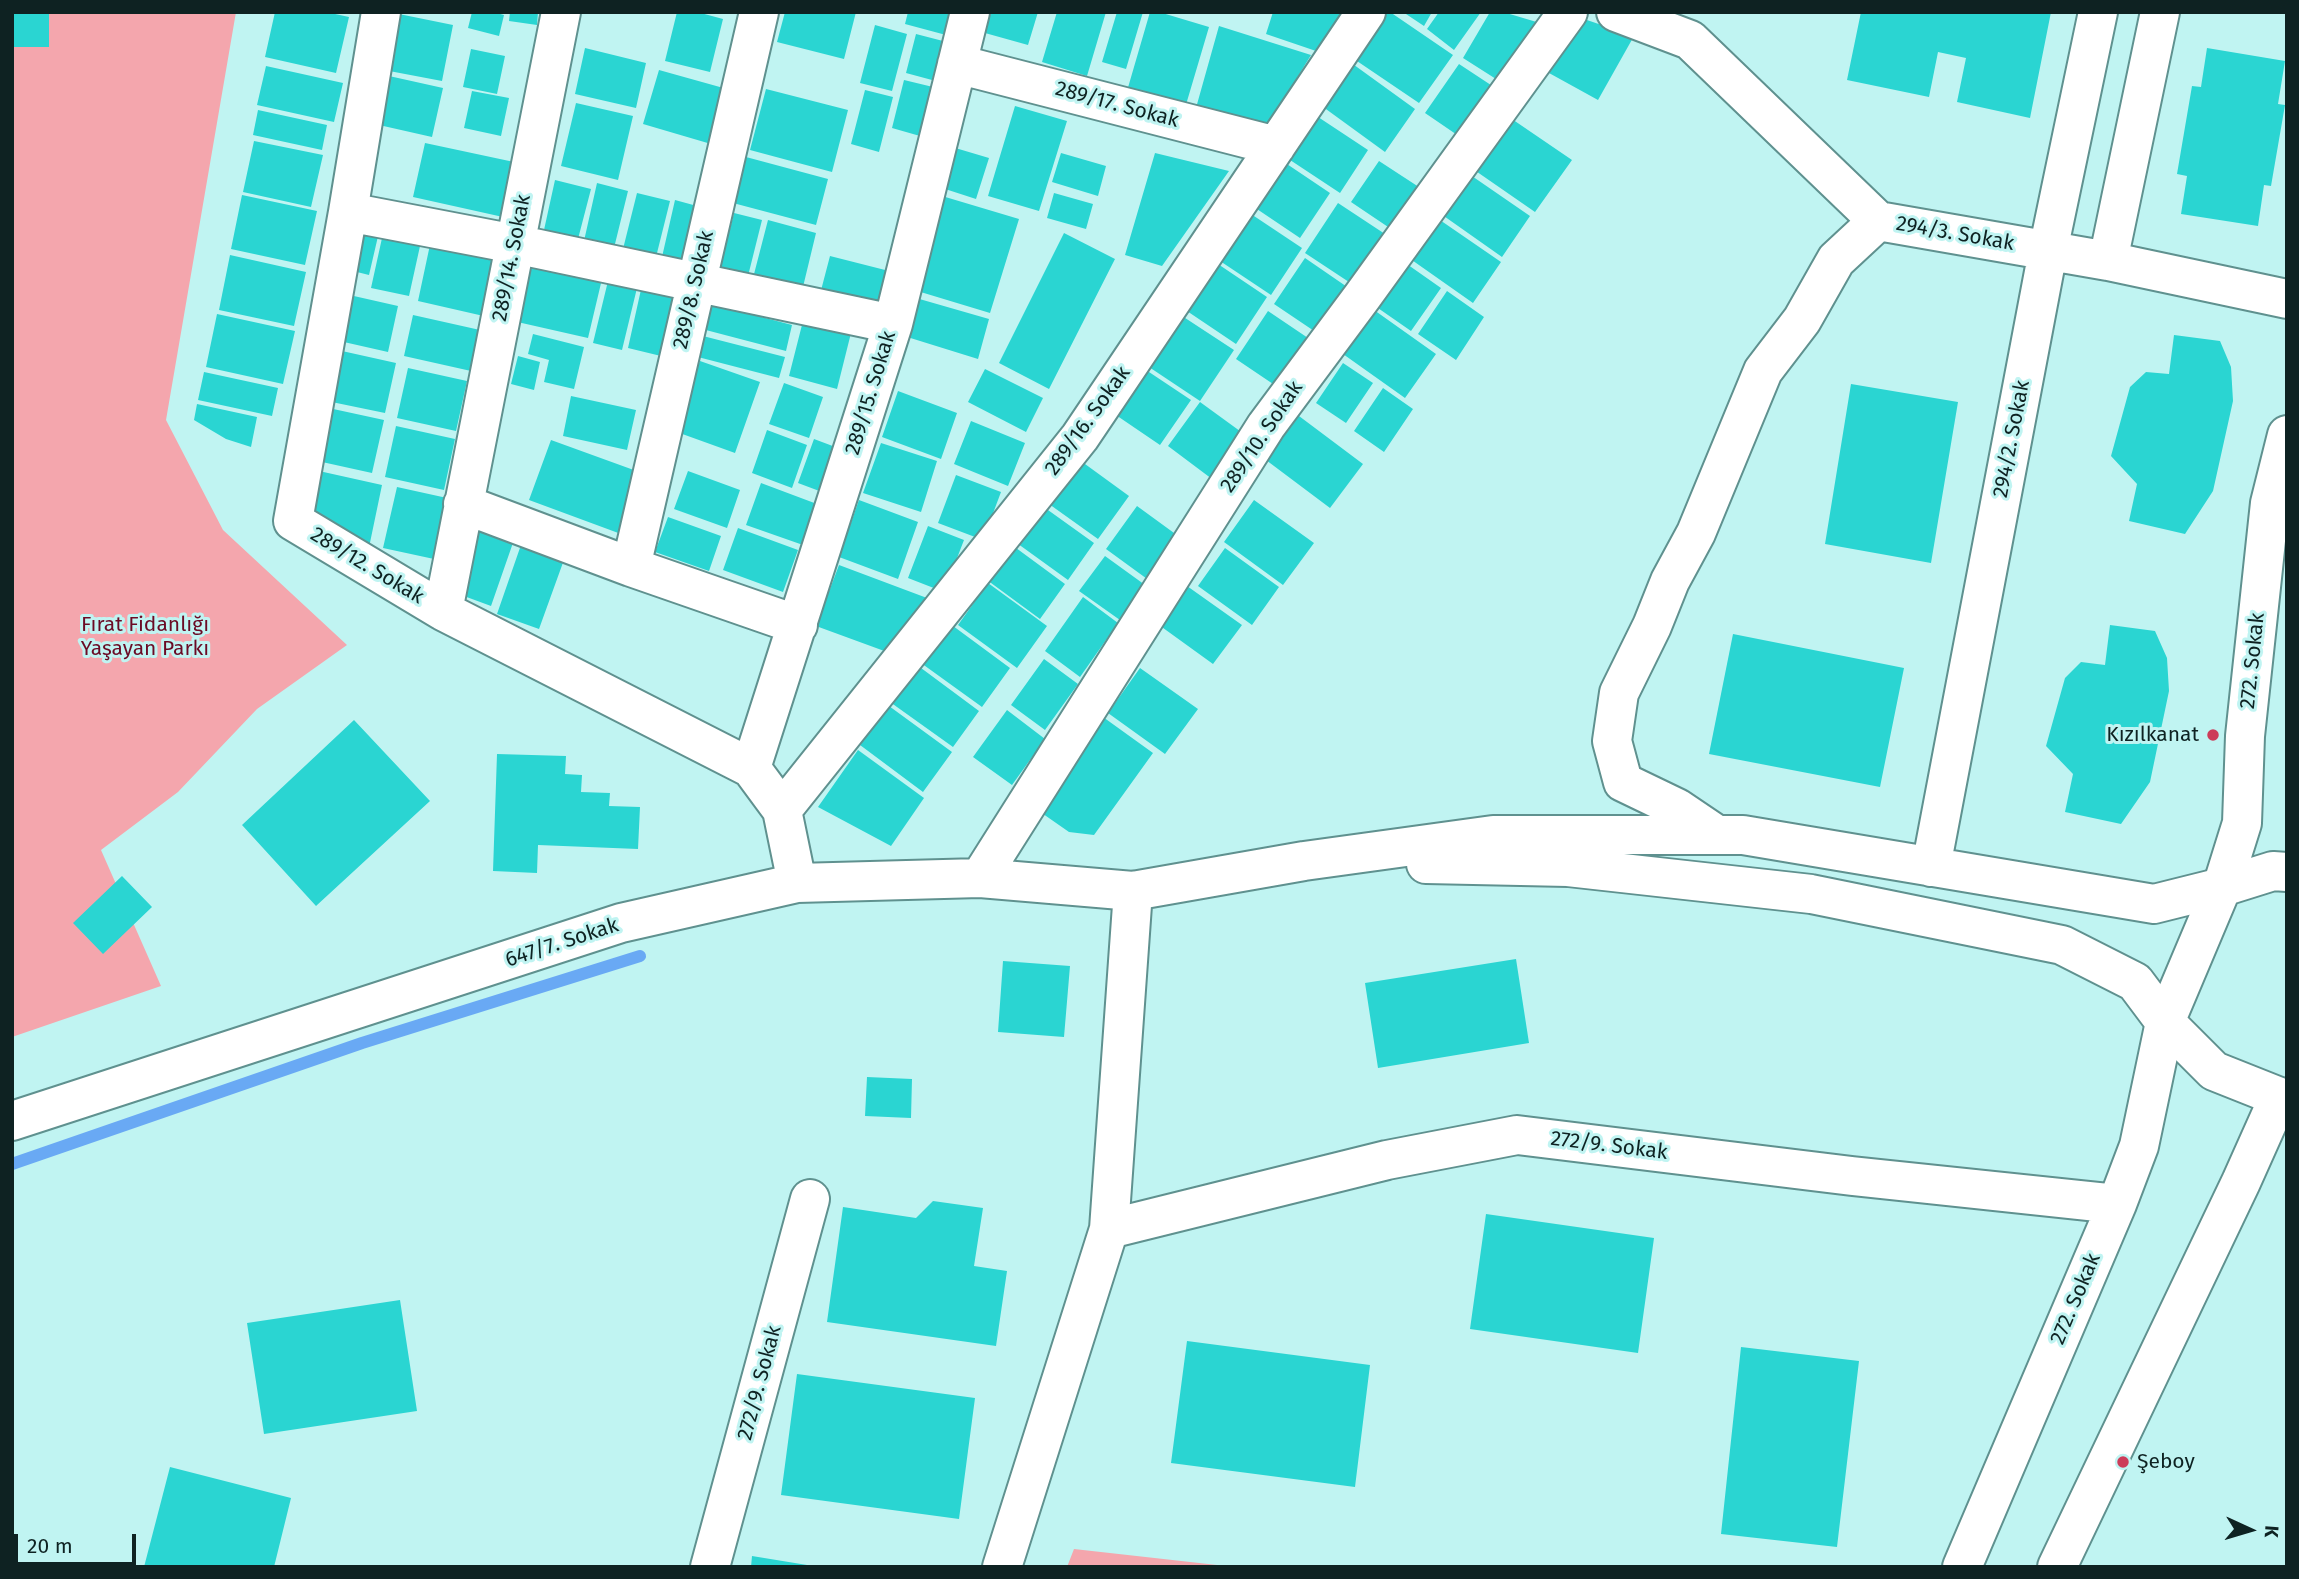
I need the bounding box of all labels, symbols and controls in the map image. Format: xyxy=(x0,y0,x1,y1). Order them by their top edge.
street label: 289/17. Sokak xyxy=(1053,76,1181,134)
street label: 289/14. Sokak xyxy=(487,192,537,324)
street label: 294/3. Sokak xyxy=(1894,211,2016,257)
street label: 289/8. Sokak xyxy=(668,228,720,352)
street label: 289/15. Sokak xyxy=(840,328,902,458)
street label: 289/16. Sokak xyxy=(1040,362,1136,480)
street label: 289/10. Sokak xyxy=(1215,376,1309,498)
street label: 294/2. Sokak xyxy=(1988,378,2036,500)
street label: 289/12. Sokak xyxy=(306,522,428,610)
park label: Fırat Fidanlığı Yaşayan Parkı xyxy=(81,612,209,662)
street label: 272. Sokak xyxy=(2235,612,2271,710)
place label: Kızılkanat xyxy=(2106,722,2199,748)
marker: Kızılkanat xyxy=(2205,727,2221,743)
street label: 647/7. Sokak xyxy=(502,913,622,973)
street label: 272/9. Sokak xyxy=(1549,1126,1669,1166)
street label: 272. Sokak xyxy=(2046,1250,2106,1348)
street label: 272/9. Sokak xyxy=(733,1323,787,1443)
place label: Şeboy xyxy=(2137,1449,2195,1475)
marker: Şeboy xyxy=(2115,1454,2131,1470)
north arrow xyxy=(2215,1495,2285,1565)
scale bar xyxy=(18,1520,140,1564)
text: K xyxy=(2260,1525,2283,1538)
text: 20 m xyxy=(27,1533,73,1559)

